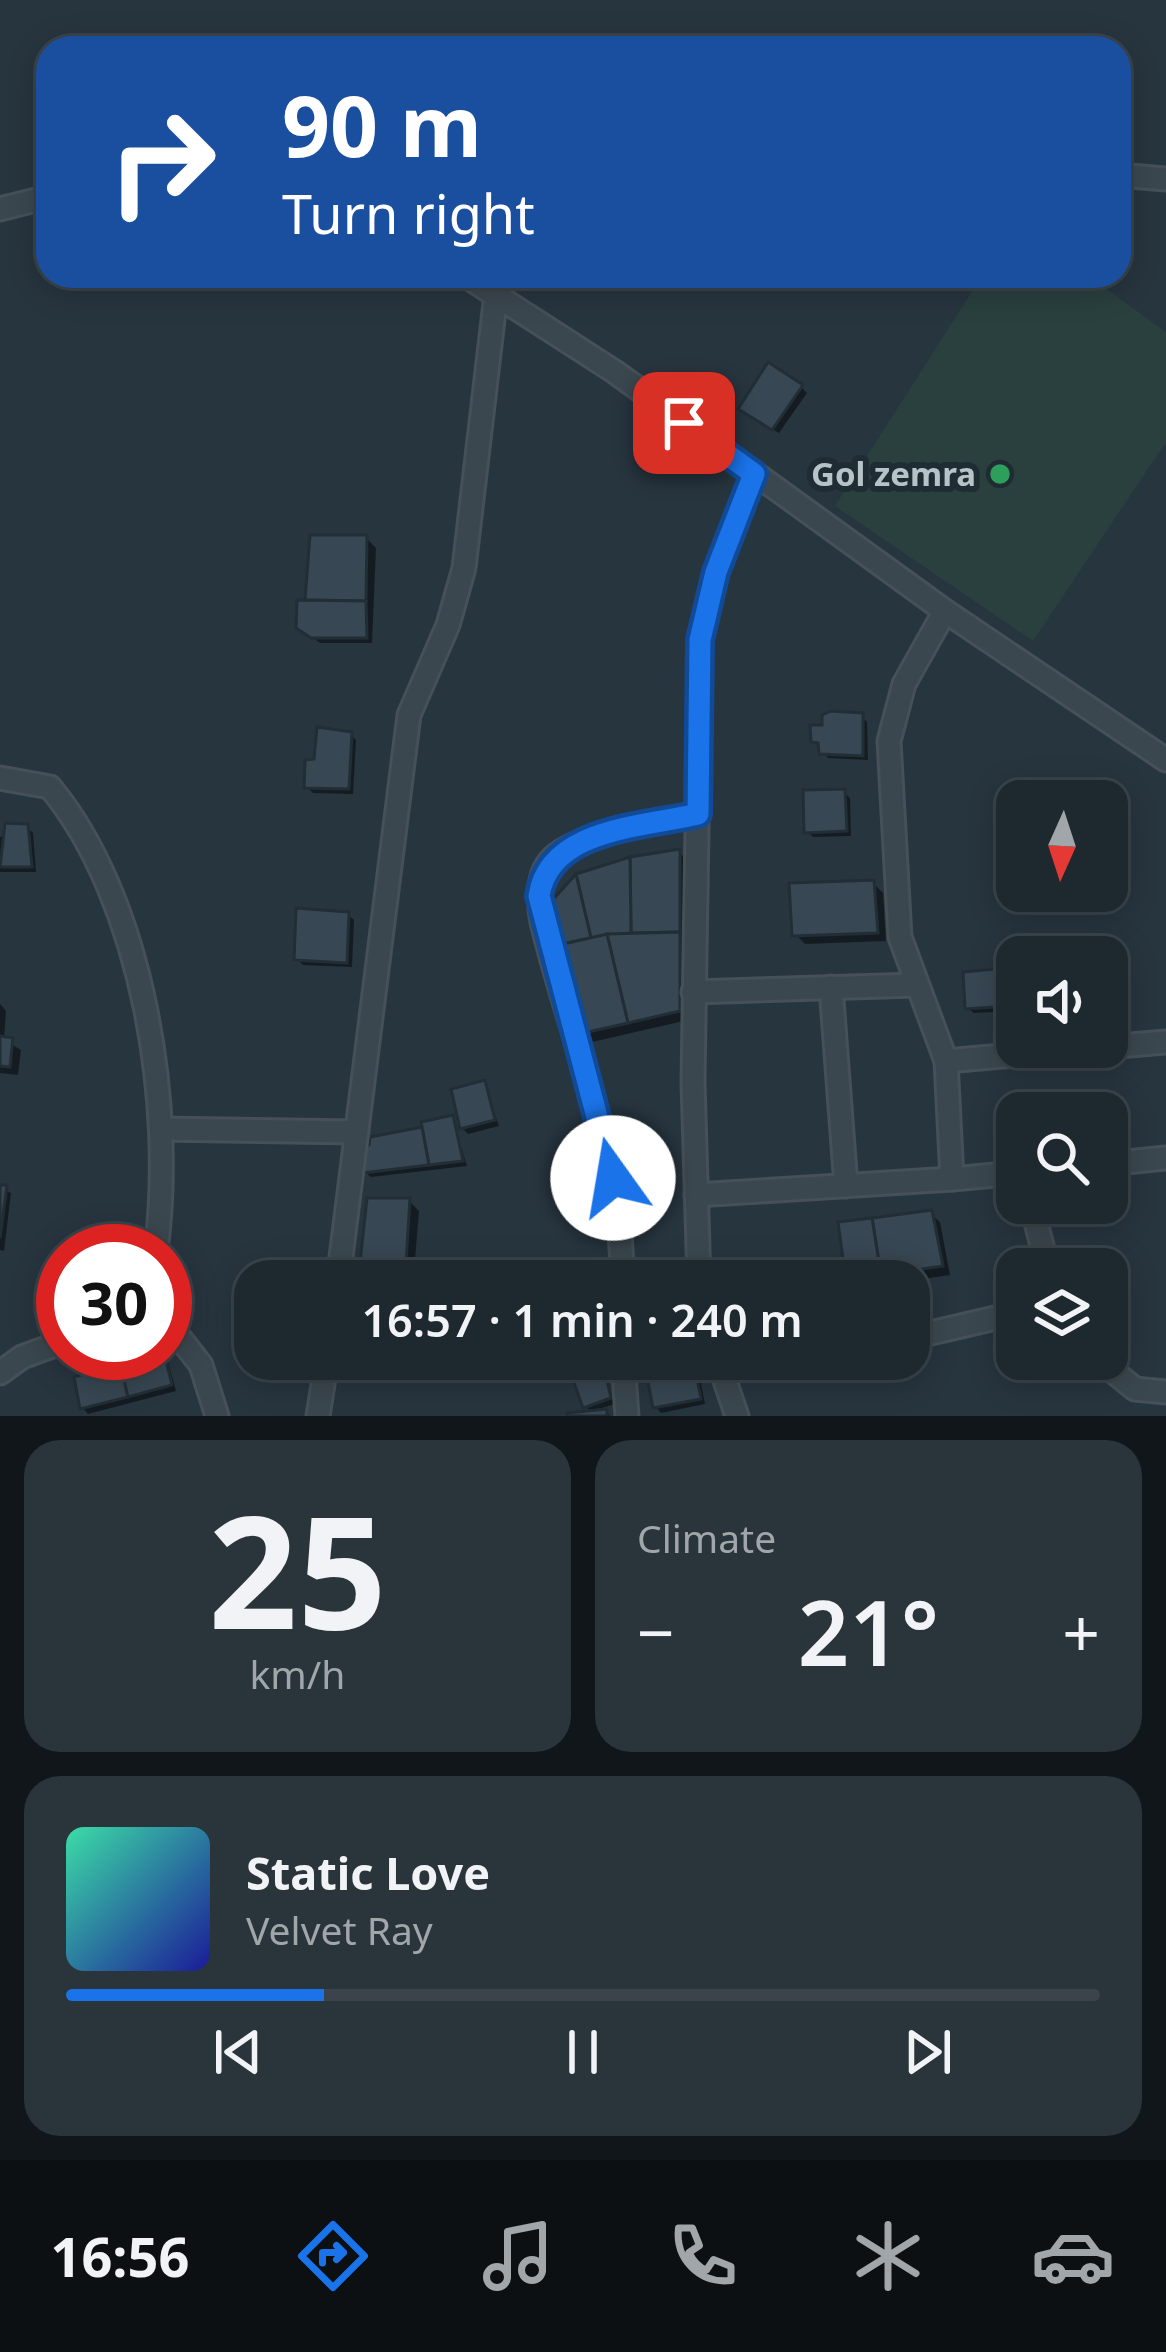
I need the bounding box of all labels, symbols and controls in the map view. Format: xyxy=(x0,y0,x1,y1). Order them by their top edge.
text: 90 m xyxy=(282,67,482,182)
icon: right xyxy=(84,84,240,240)
text: Turn right xyxy=(282,176,535,250)
pin xyxy=(633,372,735,474)
icon: arrive xyxy=(651,390,717,456)
place label: Gol zemra xyxy=(811,451,976,496)
marker: Gol zemra xyxy=(987,461,1013,487)
north arrow xyxy=(996,780,1128,912)
map controls xyxy=(996,780,1128,1380)
button: sound xyxy=(996,936,1128,1068)
button: search xyxy=(996,1092,1128,1224)
position arrow xyxy=(550,1115,676,1241)
speed limit sign: 30 xyxy=(36,1224,192,1380)
button: layers xyxy=(996,1248,1128,1380)
text: 16:57 · 1 min · 240 m xyxy=(361,1289,803,1350)
text: 25 xyxy=(208,1462,387,1675)
text: Climate xyxy=(637,1511,776,1564)
text: 21° xyxy=(798,1570,939,1692)
text: − xyxy=(637,1586,675,1676)
text: + xyxy=(1062,1586,1100,1676)
text: km/h xyxy=(250,1647,345,1700)
text: Static Love xyxy=(246,1842,490,1903)
text: Velvet Ray xyxy=(246,1903,433,1956)
icon: previous xyxy=(205,2019,271,2085)
icon: pause xyxy=(550,2019,616,2085)
icon: next xyxy=(895,2019,961,2085)
icon: directions xyxy=(291,2214,375,2298)
icon: music xyxy=(476,2214,560,2298)
icon: phone xyxy=(661,2214,745,2298)
icon: climate xyxy=(846,2214,930,2298)
icon: car xyxy=(1031,2214,1115,2298)
text: 16:56 xyxy=(51,2219,189,2293)

